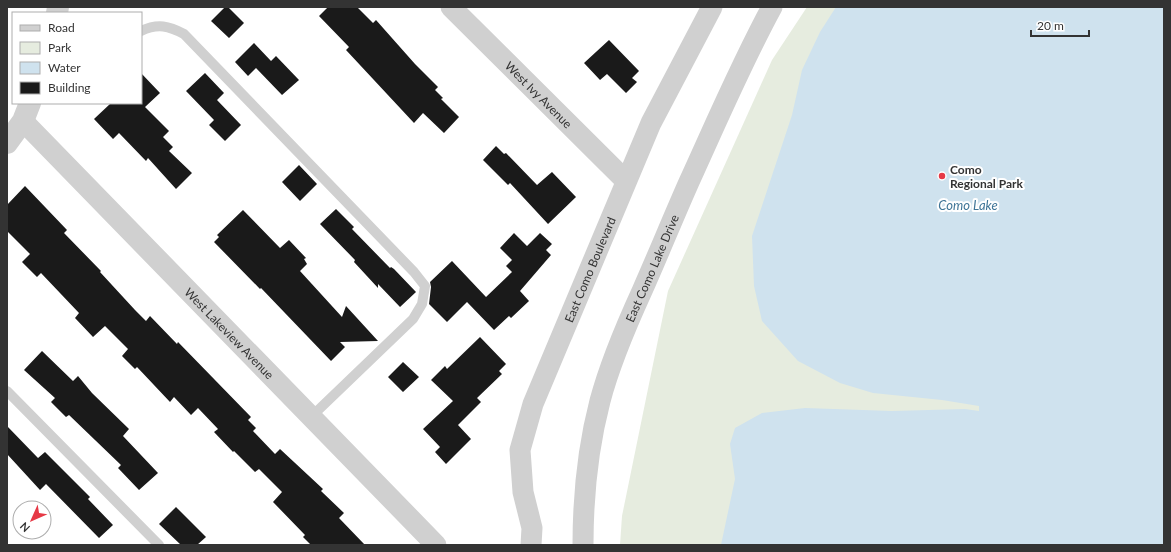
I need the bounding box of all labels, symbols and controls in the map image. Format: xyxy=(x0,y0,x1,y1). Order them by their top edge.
legend xyxy=(12,12,142,104)
scale bar xyxy=(1031,12,1089,38)
text: 20 m xyxy=(1037,18,1064,33)
text: Road xyxy=(48,20,75,35)
text: Park xyxy=(48,40,72,55)
street label: West Ivy Avenue xyxy=(502,58,576,131)
text: Water xyxy=(48,60,81,75)
text: Building xyxy=(48,80,91,95)
place label: Como Regional Park xyxy=(950,162,1024,191)
marker: Como Regional Park xyxy=(937,171,947,181)
water label: Como Lake xyxy=(938,197,998,213)
street label: East Como Lake Drive xyxy=(622,212,682,324)
street label: East Como Boulevard xyxy=(561,214,618,324)
street label: West Lakeview Avenue xyxy=(182,284,277,382)
north arrow xyxy=(12,500,52,540)
text: N xyxy=(17,520,32,535)

